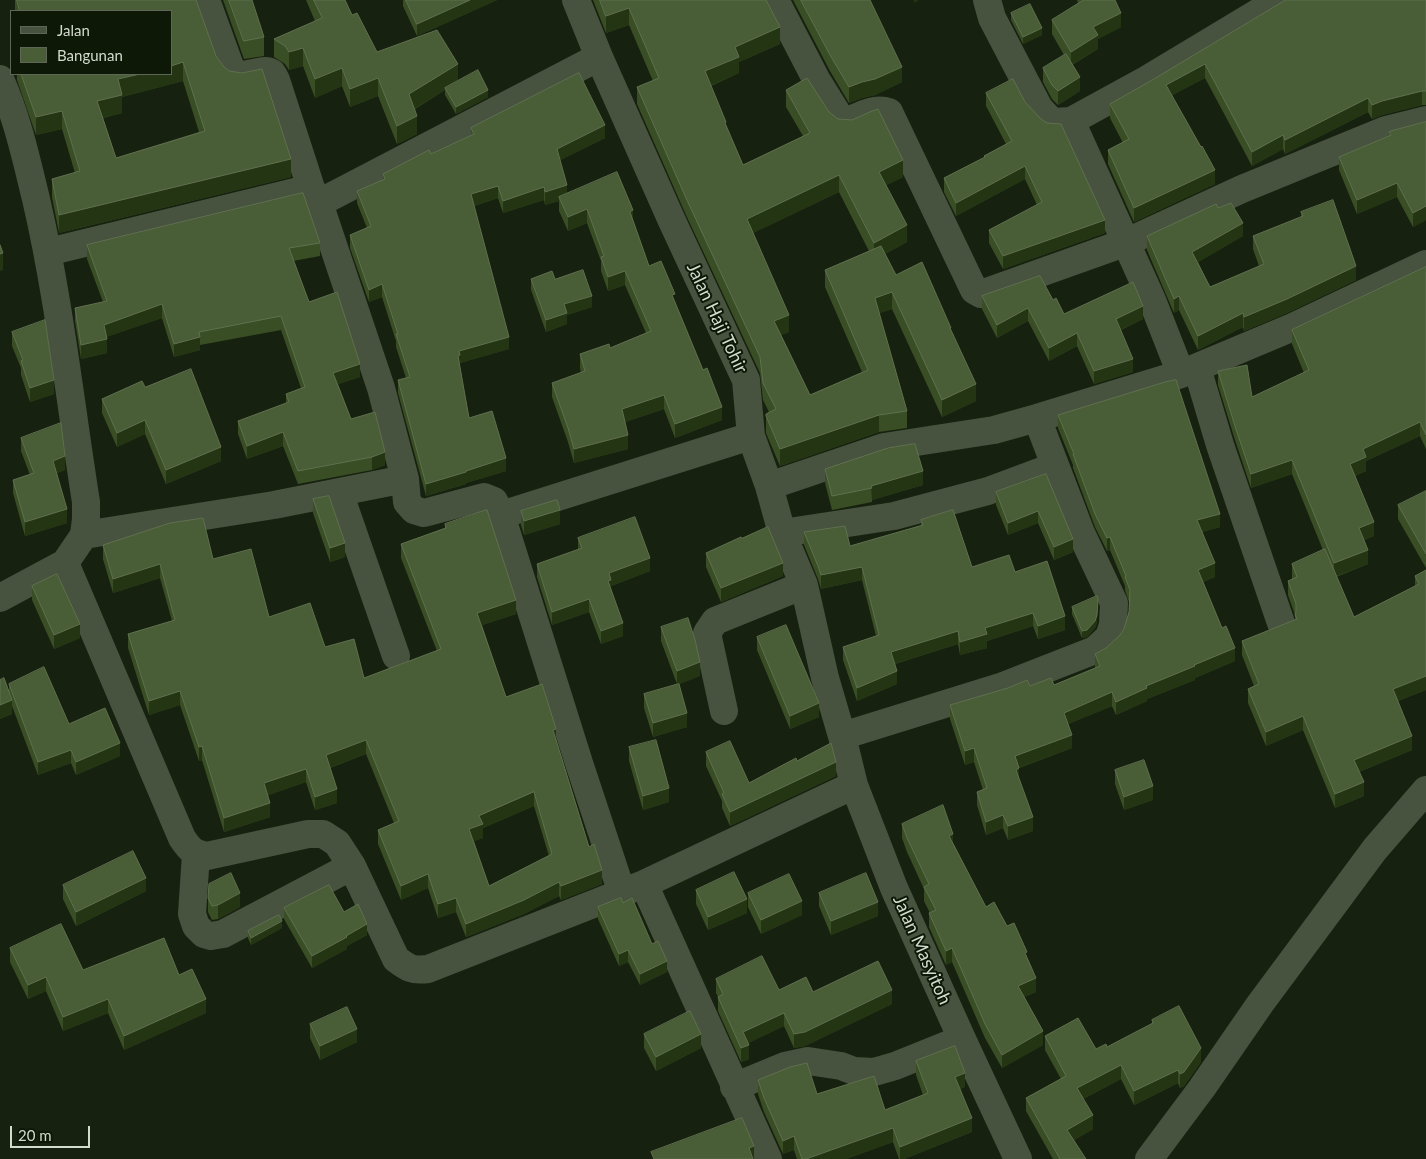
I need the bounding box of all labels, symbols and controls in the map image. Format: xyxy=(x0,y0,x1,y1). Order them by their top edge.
legend xyxy=(10,10,172,75)
text: Jalan xyxy=(57,21,90,39)
text: Bangunan xyxy=(57,46,123,64)
street label: Jalan Haji Tohir xyxy=(682,259,752,377)
street label: Jalan Masyitoh xyxy=(888,892,956,1008)
scale bar xyxy=(12,1116,92,1148)
text: 20 m xyxy=(18,1126,52,1144)

